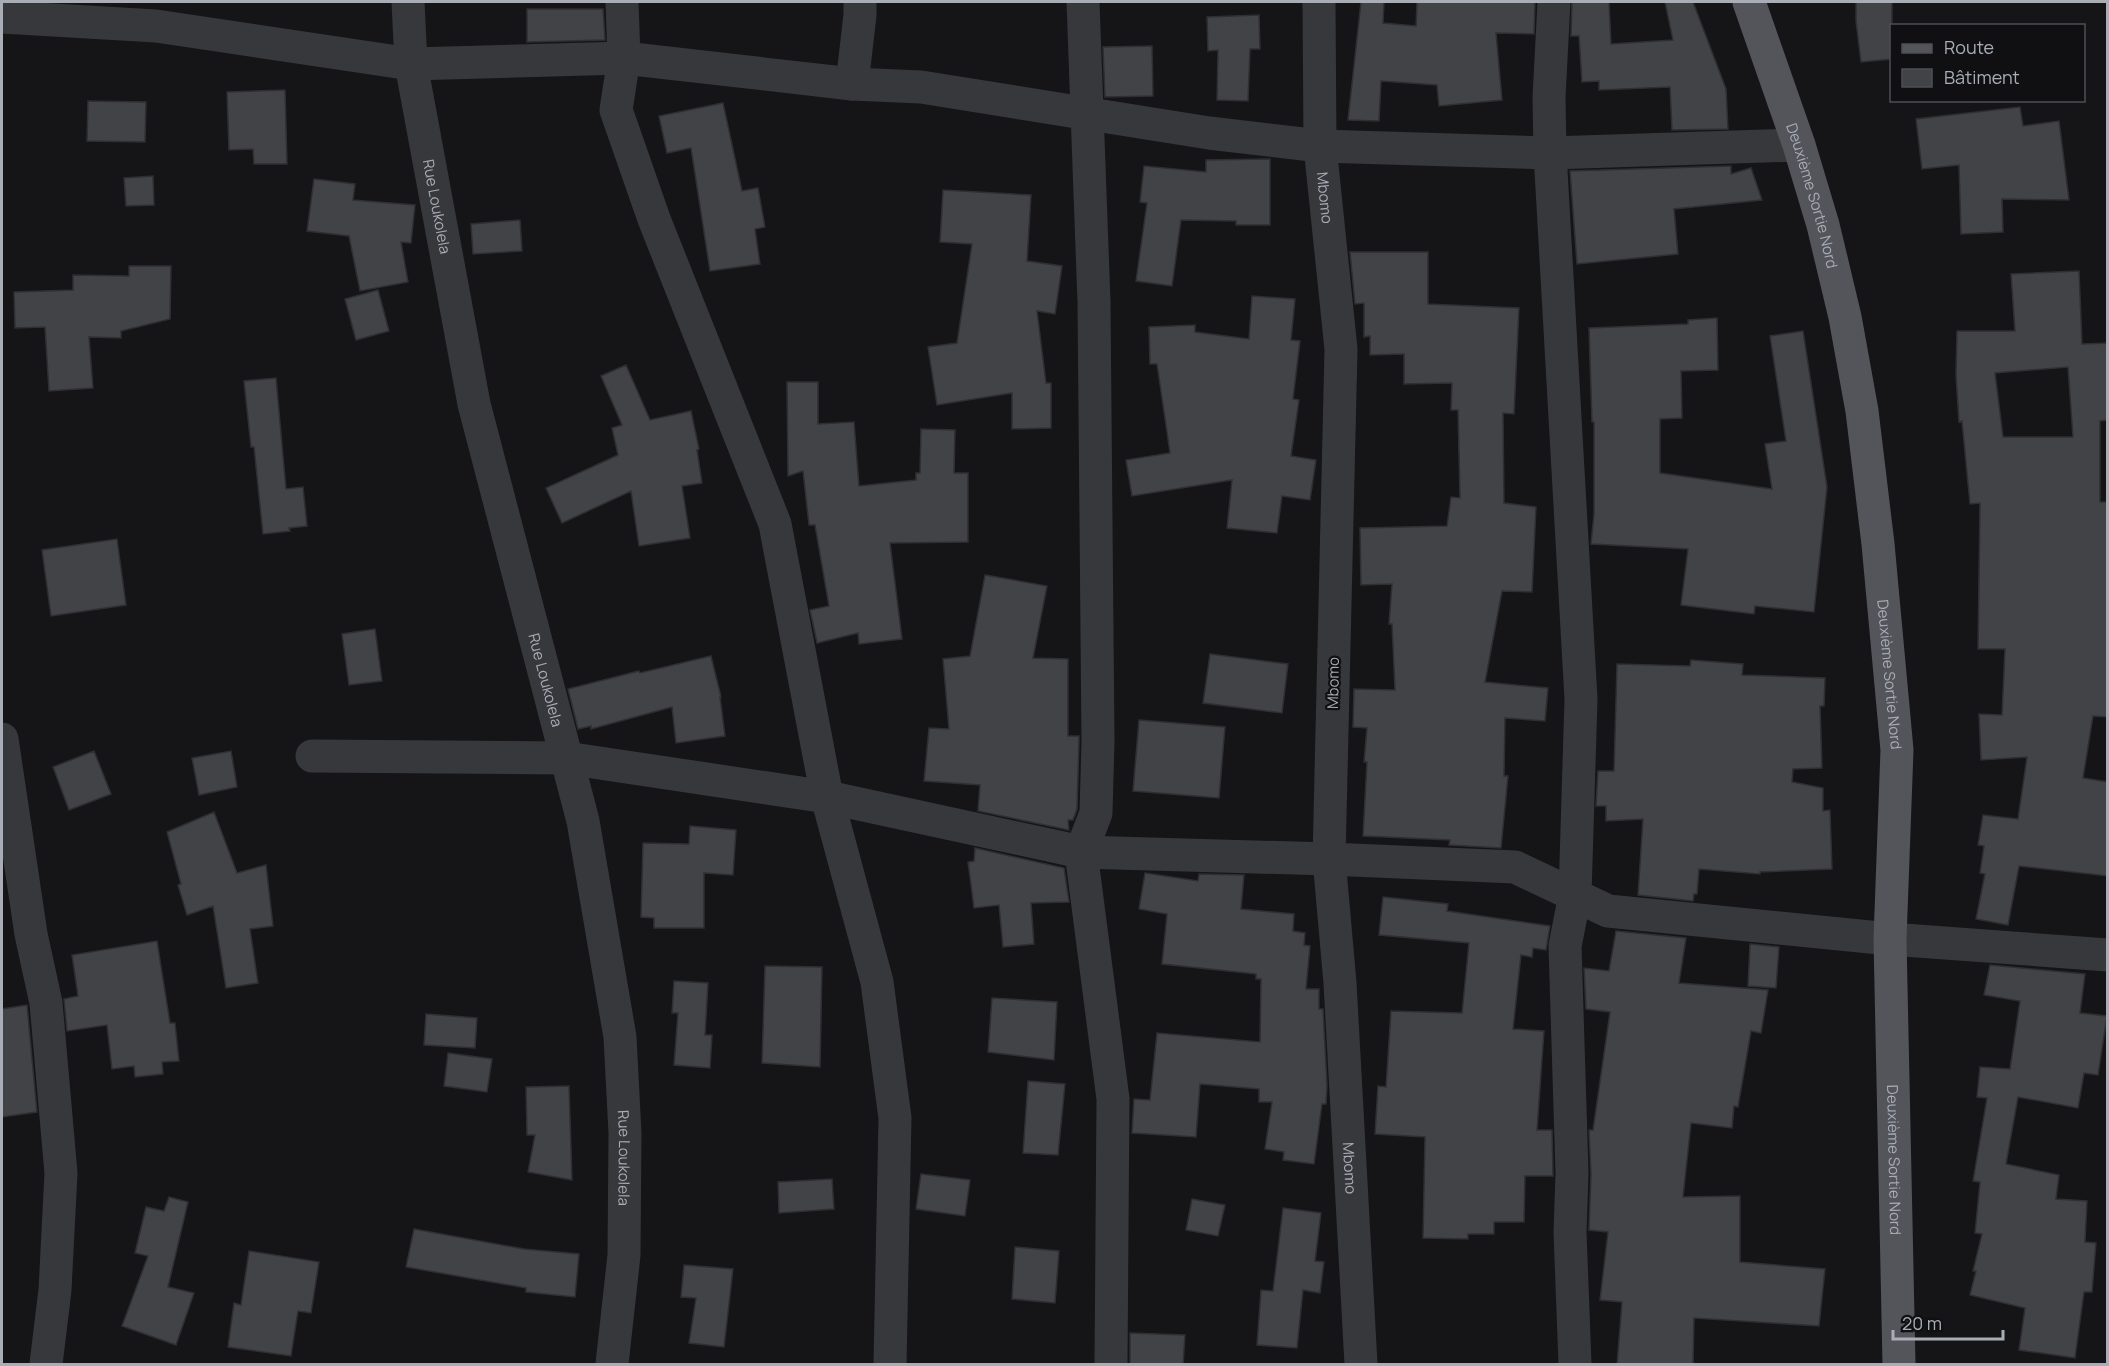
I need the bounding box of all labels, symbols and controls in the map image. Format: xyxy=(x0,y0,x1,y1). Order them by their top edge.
legend xyxy=(1890,24,2085,102)
text: Route xyxy=(1944,35,1994,59)
text: Bâtiment xyxy=(1944,65,2020,89)
street label: Deuxième Sortie Nord xyxy=(1782,120,1843,270)
street label: Rue Loukolela xyxy=(418,157,456,256)
street label: Mbomo xyxy=(1312,171,1338,225)
street label: Deuxième Sortie Nord xyxy=(1873,599,1907,750)
street label: Rue Loukolela xyxy=(524,631,568,729)
street label: Mbomo xyxy=(1322,657,1344,709)
street label: Deuxième Sortie Nord xyxy=(1883,1084,1907,1235)
street label: Rue Loukolela xyxy=(613,1109,636,1206)
street label: Mbomo xyxy=(1338,1142,1362,1195)
scale bar xyxy=(1893,1303,2002,1341)
text: 20 m xyxy=(1902,1311,1942,1335)

